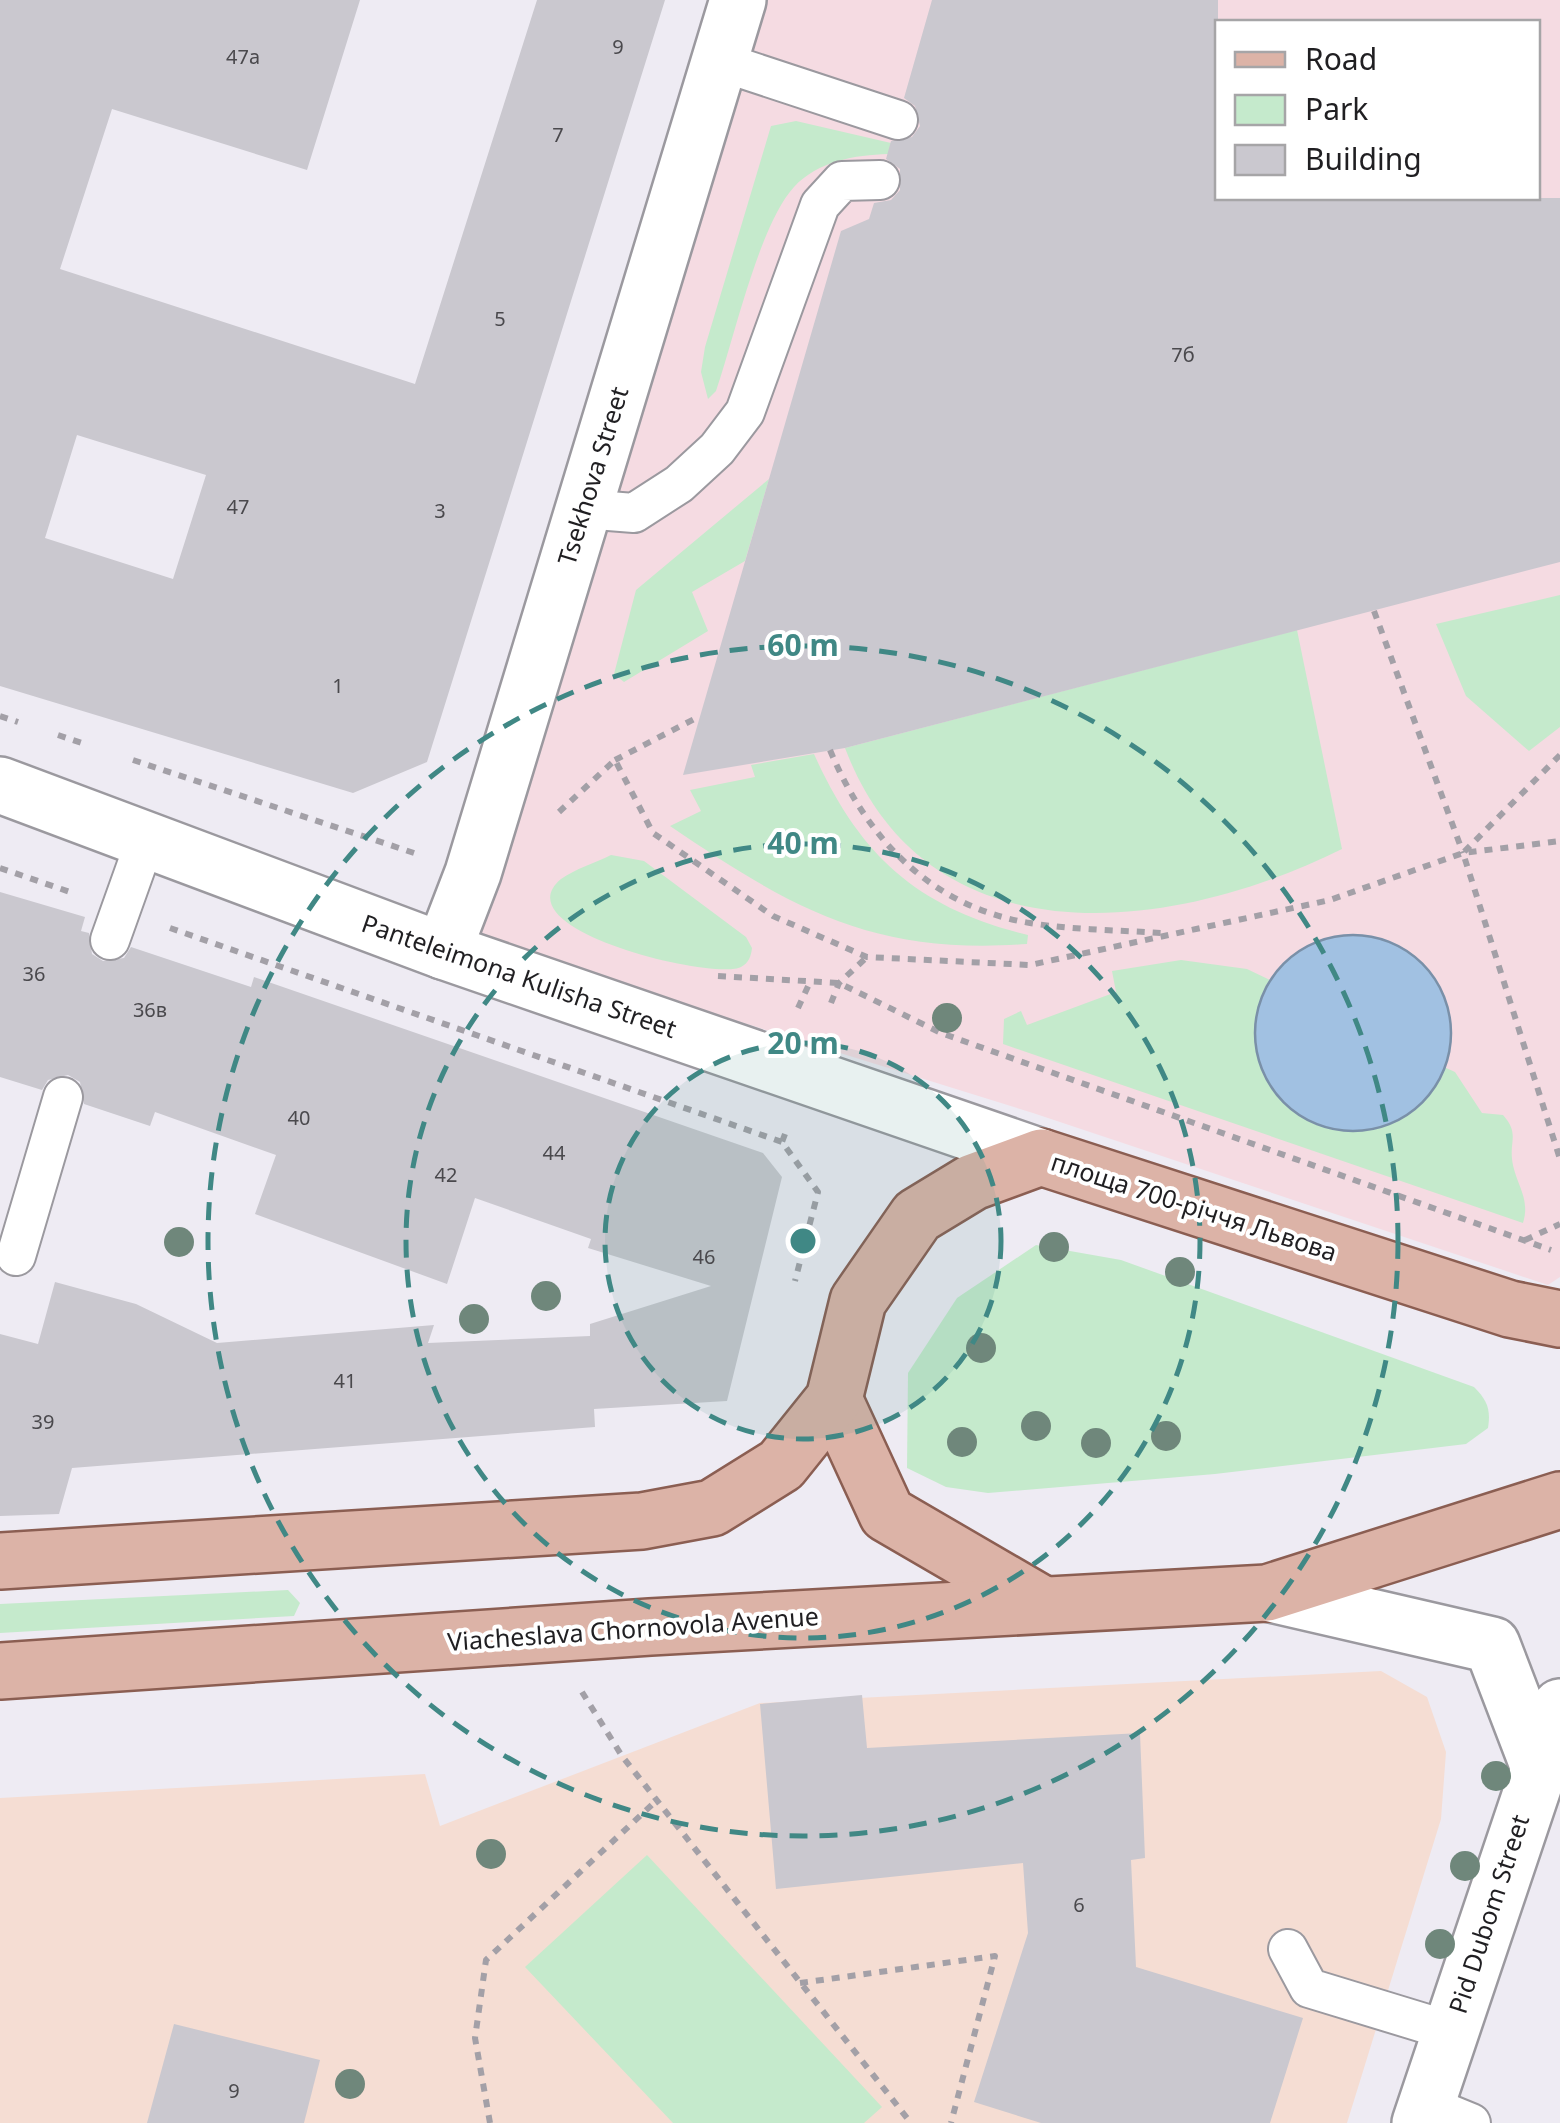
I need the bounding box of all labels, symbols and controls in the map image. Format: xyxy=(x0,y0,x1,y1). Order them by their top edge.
legend xyxy=(1215,20,1540,200)
house number: 9 xyxy=(612,33,624,60)
text: Road xyxy=(1305,38,1377,79)
house number: 47а xyxy=(226,43,260,70)
text: Park xyxy=(1305,88,1368,129)
house number: 7 xyxy=(552,121,564,148)
text: Building xyxy=(1305,138,1422,179)
house number: 5 xyxy=(494,305,506,332)
house number: 7б xyxy=(1171,341,1195,368)
street label: Tsekhova Street xyxy=(549,382,635,569)
house number: 47 xyxy=(227,493,249,520)
house number: 3 xyxy=(434,497,446,524)
text: 60 m xyxy=(767,624,839,665)
house number: 1 xyxy=(332,672,344,699)
text: 40 m xyxy=(767,822,839,863)
street label: Panteleimona Kulisha Street xyxy=(357,905,681,1045)
house number: 36 xyxy=(23,960,45,987)
house number: 36в xyxy=(133,996,167,1023)
text: 20 m xyxy=(767,1022,839,1063)
house number: 40 xyxy=(288,1104,310,1131)
house number: 44 xyxy=(543,1139,566,1166)
street label: площа 700-річчя Львова xyxy=(1047,1144,1342,1268)
house number: 42 xyxy=(435,1161,457,1188)
centre of rings xyxy=(785,1223,821,1259)
house number: 46 xyxy=(693,1243,715,1270)
house number: 41 xyxy=(334,1367,356,1394)
house number: 39 xyxy=(32,1408,54,1435)
street label: Viacheslava Chornovola Avenue xyxy=(446,1598,820,1658)
street label: Pid Dubom Street xyxy=(1440,1810,1536,2018)
house number: 6 xyxy=(1073,1891,1085,1918)
house number: 9 xyxy=(228,2077,240,2104)

